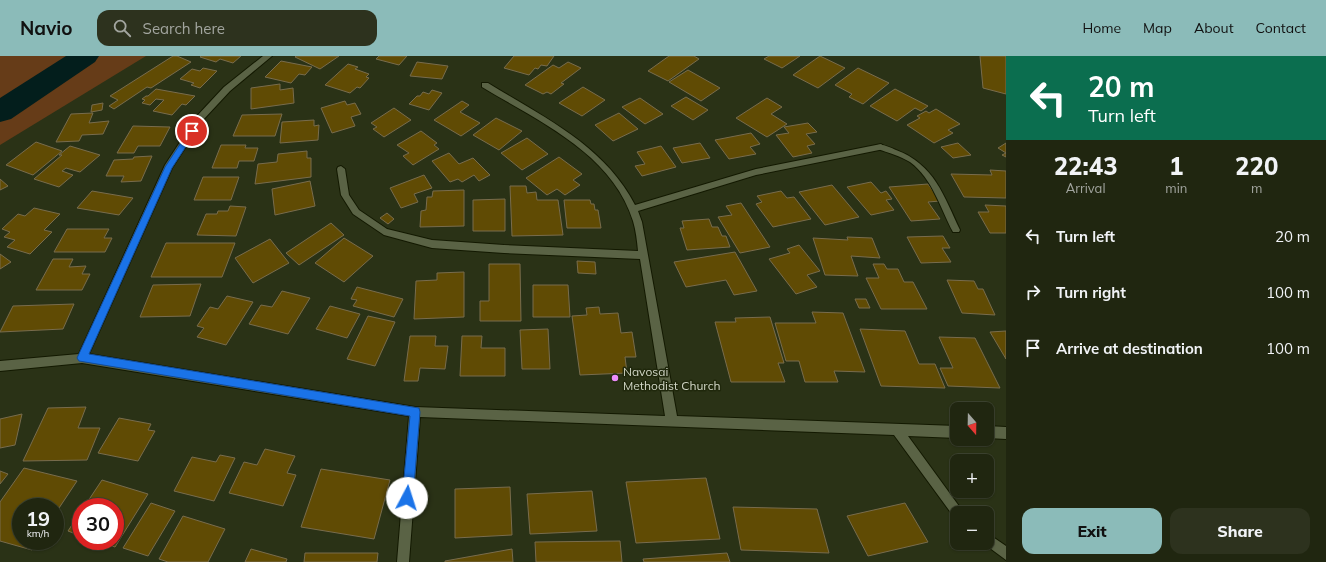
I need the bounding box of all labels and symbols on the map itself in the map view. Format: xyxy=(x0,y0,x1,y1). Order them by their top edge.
pin xyxy=(175,114,209,148)
place label: Navosai Methodist Church xyxy=(623,364,721,393)
marker: Navosai Methodist Church xyxy=(610,373,620,383)
north arrow xyxy=(950,402,994,446)
position arrow xyxy=(386,477,428,519)
speed limit sign: 30 xyxy=(72,498,124,550)

